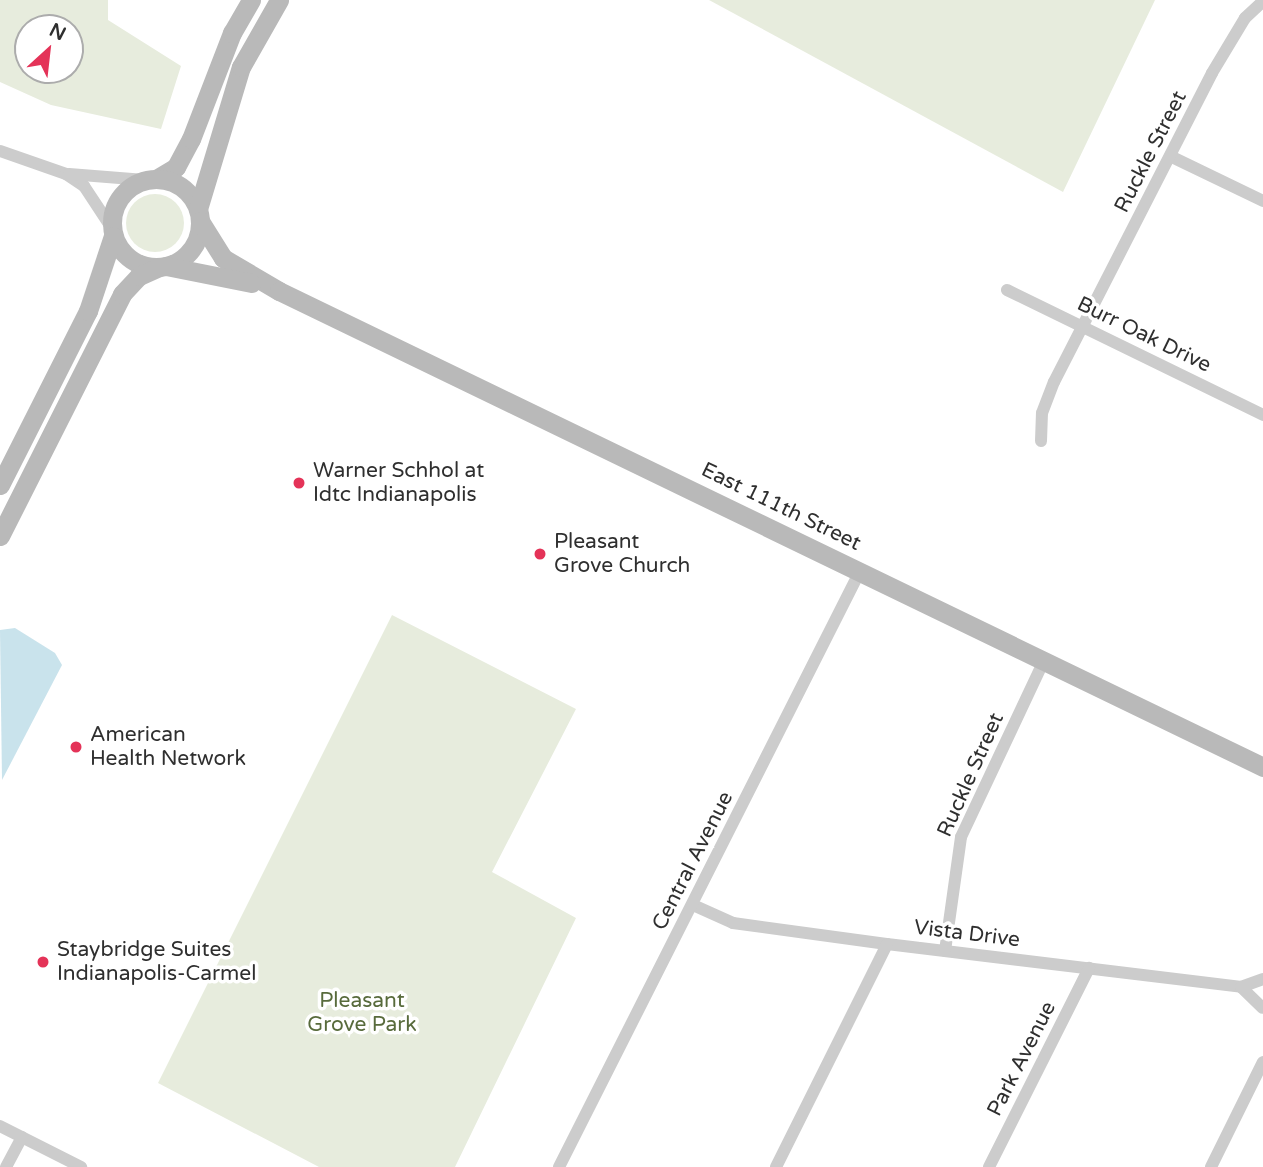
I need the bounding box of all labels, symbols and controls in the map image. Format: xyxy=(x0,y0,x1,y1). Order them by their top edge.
north arrow xyxy=(14,14,84,84)
text: N xyxy=(46,19,69,45)
street label: Ruckle Street xyxy=(1110,87,1192,217)
street label: Burr Oak Drive xyxy=(1073,292,1215,378)
street label: East 111th Street xyxy=(697,457,865,557)
place label: Warner Schhol at Idtc Indianapolis xyxy=(313,458,484,508)
marker: Warner Schhol at Idtc Indianapolis xyxy=(291,475,307,491)
place label: Pleasant Grove Church xyxy=(554,529,690,579)
marker: Pleasant Grove Church xyxy=(532,546,548,562)
street label: Ruckle Street xyxy=(932,709,1010,841)
place label: American Health Network xyxy=(90,722,246,772)
marker: American Health Network xyxy=(68,739,84,755)
street label: Central Avenue xyxy=(647,787,739,935)
street label: Vista Drive xyxy=(913,915,1021,953)
place label: Staybridge Suites Indianapolis-Carmel xyxy=(57,937,256,987)
marker: Staybridge Suites Indianapolis-Carmel xyxy=(35,954,51,970)
park label: Pleasant Grove Park xyxy=(307,988,417,1038)
street label: Park Avenue xyxy=(982,997,1062,1121)

